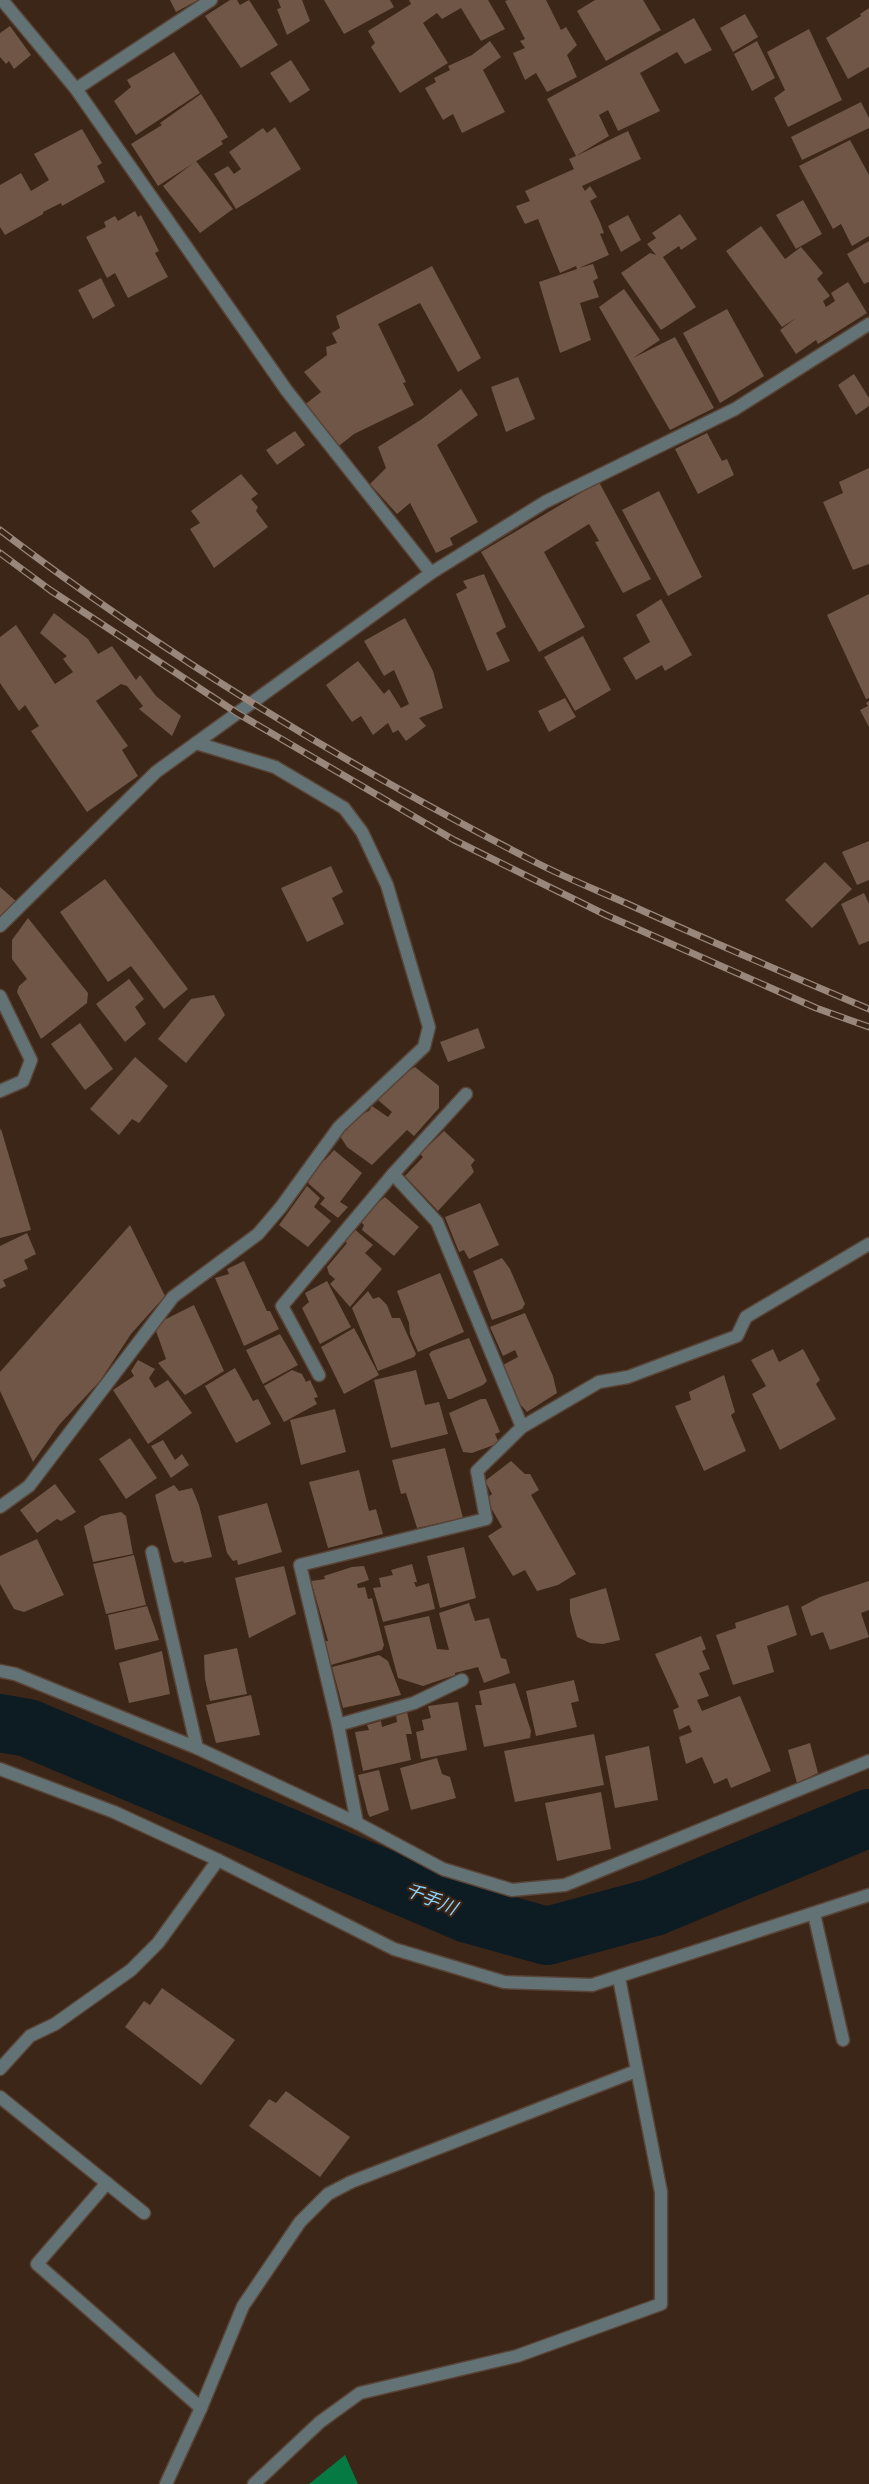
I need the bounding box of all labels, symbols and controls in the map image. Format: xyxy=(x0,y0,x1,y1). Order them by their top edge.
water label: 千手川 xyxy=(402,1878,462,1920)

